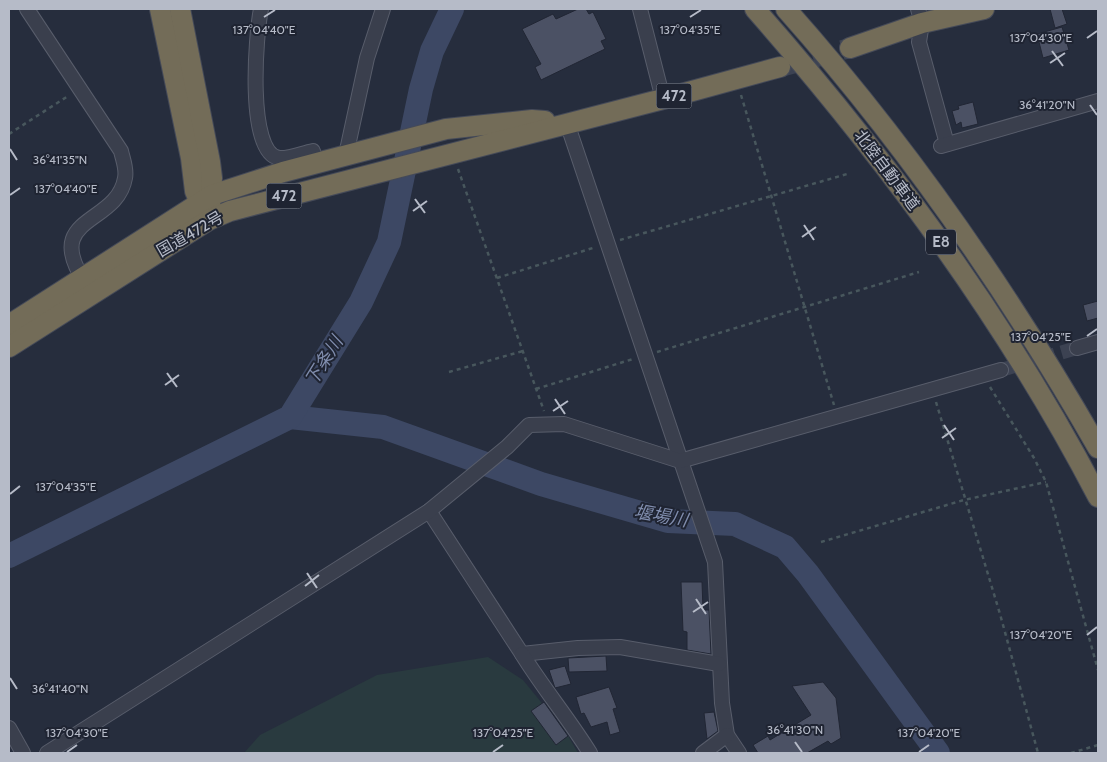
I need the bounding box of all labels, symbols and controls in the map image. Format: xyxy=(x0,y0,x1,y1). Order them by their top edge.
text: 137°04'40"E xyxy=(233,22,296,37)
text: 137°04'35"E xyxy=(660,22,721,37)
text: 137°04'30"E xyxy=(1010,30,1073,45)
road number: 472 xyxy=(656,84,692,108)
text: 36°41'20"N xyxy=(1019,97,1075,112)
street label: 北陸自動車道 xyxy=(851,126,923,214)
text: 36°41'35"N xyxy=(33,152,87,167)
text: 137°04'40"E xyxy=(35,181,98,196)
road number: 472 xyxy=(266,184,302,208)
street label: 国道472号 xyxy=(153,207,227,261)
road number: E8 xyxy=(926,230,956,254)
text: 137°04'25"E xyxy=(1011,329,1072,344)
water label: 下条川 xyxy=(300,331,349,390)
text: 137°04'35"E xyxy=(36,479,97,494)
water label: 堰場川 xyxy=(633,500,691,532)
text: 137°04'20"E xyxy=(1010,627,1073,642)
text: 36°41'40"N xyxy=(32,681,88,696)
text: 36°41'30"N xyxy=(767,722,823,737)
text: 137°04'30"E xyxy=(46,725,109,740)
text: 137°04'25"E xyxy=(473,725,534,740)
text: 137°04'20"E xyxy=(898,725,961,740)

